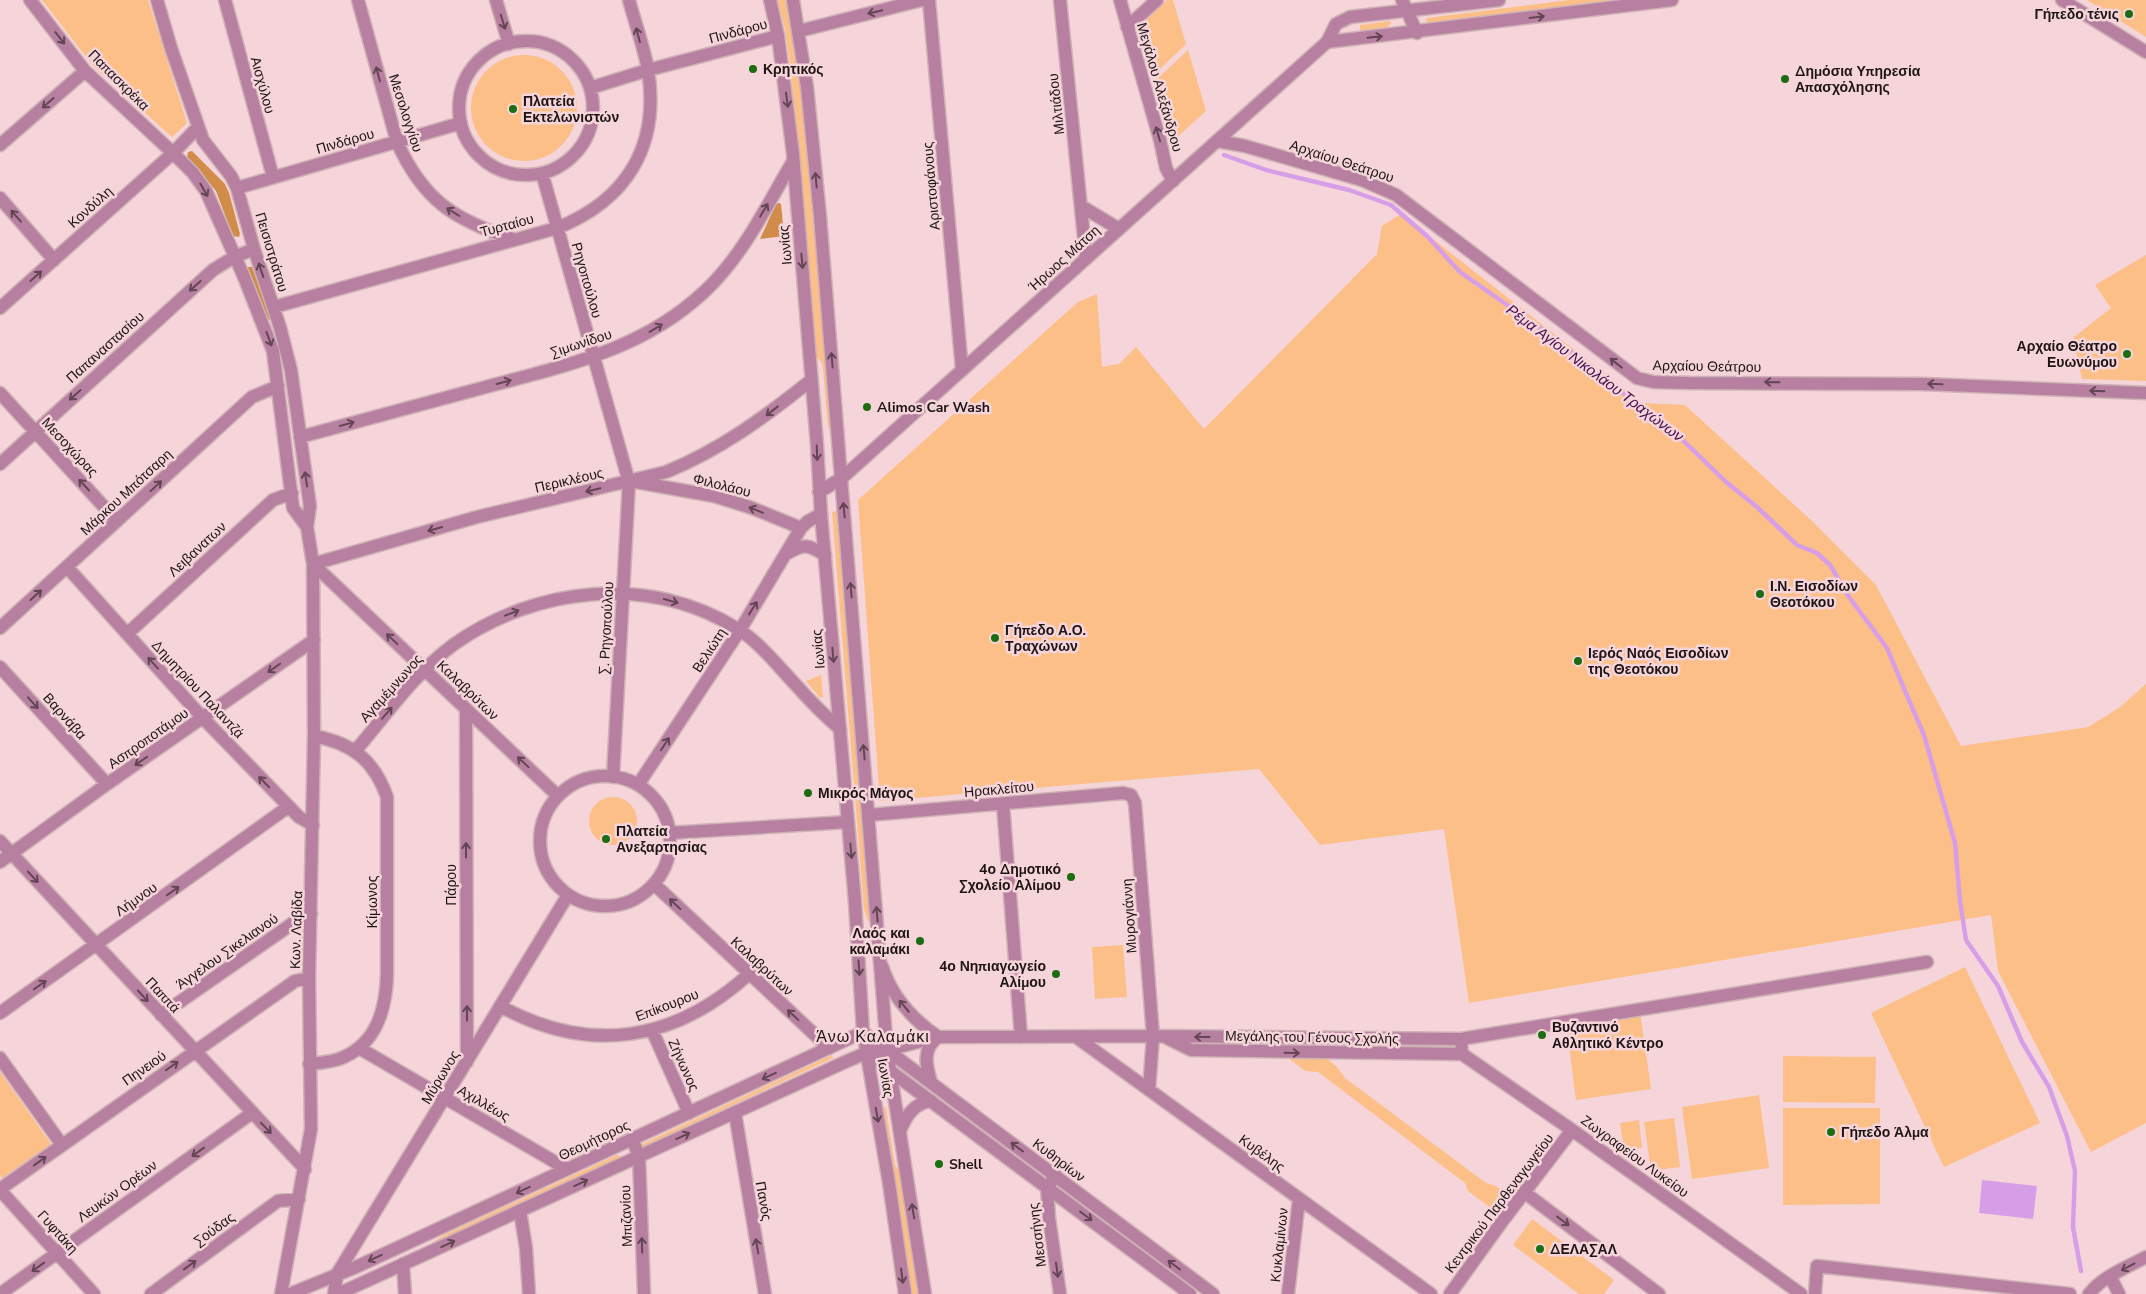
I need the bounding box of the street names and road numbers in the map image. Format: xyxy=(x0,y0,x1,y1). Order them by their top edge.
street label: Πινδάρου xyxy=(707,15,769,48)
street label: Μεγάλου Αλεξάνδρου xyxy=(1132,20,1187,154)
street label: Παπασκρέκα xyxy=(84,46,153,115)
street label: Αισχύλου xyxy=(246,55,279,116)
street label: Μεσολογγίου xyxy=(384,72,427,155)
street label: Μιλτιάδου xyxy=(1044,72,1069,136)
street label: Πινδάρου xyxy=(314,124,376,159)
street label: Αρχαίου Θεάτρου xyxy=(1287,136,1396,187)
street label: Αριστοφάνους xyxy=(918,141,945,231)
street label: Κονδύλη xyxy=(64,182,117,233)
street label: Τυρταίου xyxy=(478,209,536,242)
street label: Πεισιστράτου xyxy=(250,210,293,294)
street label: Ήρωος Μάτση xyxy=(1024,221,1104,296)
street label: Ιωνίας xyxy=(774,224,797,266)
street label: Ρηγοπούλου xyxy=(567,240,606,320)
street label: Παπαναστασίου xyxy=(62,307,148,388)
street label: Σιμωνίδου xyxy=(548,325,614,362)
street label: Αρχαίου Θεάτρου xyxy=(1652,356,1761,377)
street label: Μεσοχώρας xyxy=(37,414,102,481)
street label: Μάρκου Μπότσαρη xyxy=(76,445,176,540)
street label: Περικλέους xyxy=(533,463,606,498)
street label: Φιλολάου xyxy=(691,469,753,502)
street label: Λειβανατων xyxy=(164,517,231,581)
street label: Σ. Ρηγοπούλου xyxy=(595,581,618,675)
street label: Βελιώτη xyxy=(688,624,731,676)
street label: Ιωνίας xyxy=(807,628,830,670)
street label: Δημητρίου Παλαντζά xyxy=(147,636,248,743)
street label: Αγαμέμνωνος xyxy=(356,650,427,726)
street label: Καλαβρύτων xyxy=(433,656,503,725)
street label: Βαρνάβα xyxy=(39,689,91,744)
street label: Ασπροποτάμου xyxy=(104,704,192,773)
street label: Ηρακλείτου xyxy=(963,777,1035,802)
street label: Πάρου xyxy=(442,864,461,906)
street label: Κίμωνος xyxy=(363,875,382,928)
street label: Λήμνου xyxy=(111,878,161,921)
street label: Μυρογιάννη xyxy=(1117,878,1142,954)
street label: Κων. Λαβίδα xyxy=(286,891,307,970)
street label: Άγγελου Σικελιανού xyxy=(172,909,282,994)
street label: Καλαβρύτων xyxy=(726,932,797,1000)
street label: Παππά xyxy=(141,973,184,1017)
street label: Επίκουρου xyxy=(633,985,702,1026)
street label: Μεγάλης του Γένους Σχολής xyxy=(1225,1026,1399,1049)
street label: Ζήνωνος xyxy=(664,1036,704,1095)
street label: Πηνειού xyxy=(118,1046,170,1090)
street label: Μύρωνος xyxy=(417,1047,464,1108)
street label: Ιωνίας xyxy=(873,1057,898,1100)
street label: Αχιλλέως xyxy=(454,1081,514,1126)
street label: Ζωγραφείου Λυκείου xyxy=(1577,1111,1692,1202)
street label: Θεομήτορος xyxy=(556,1116,633,1165)
street label: Κυβέλης xyxy=(1235,1130,1289,1177)
street label: Κεντρικού Παρθεναγωγείου xyxy=(1441,1130,1558,1277)
street label: Κυθηρίων xyxy=(1028,1134,1089,1187)
street label: Λευκών Ορέων xyxy=(73,1156,161,1227)
street label: Πανός xyxy=(751,1180,776,1223)
street label: Μπιζανίου xyxy=(616,1185,637,1247)
street label: Μεσσήνης xyxy=(1024,1202,1051,1268)
street label: Γυφτάκη xyxy=(33,1206,82,1258)
street label: Κυκλαμίνων xyxy=(1266,1207,1293,1283)
street label: Σούδας xyxy=(190,1208,239,1251)

